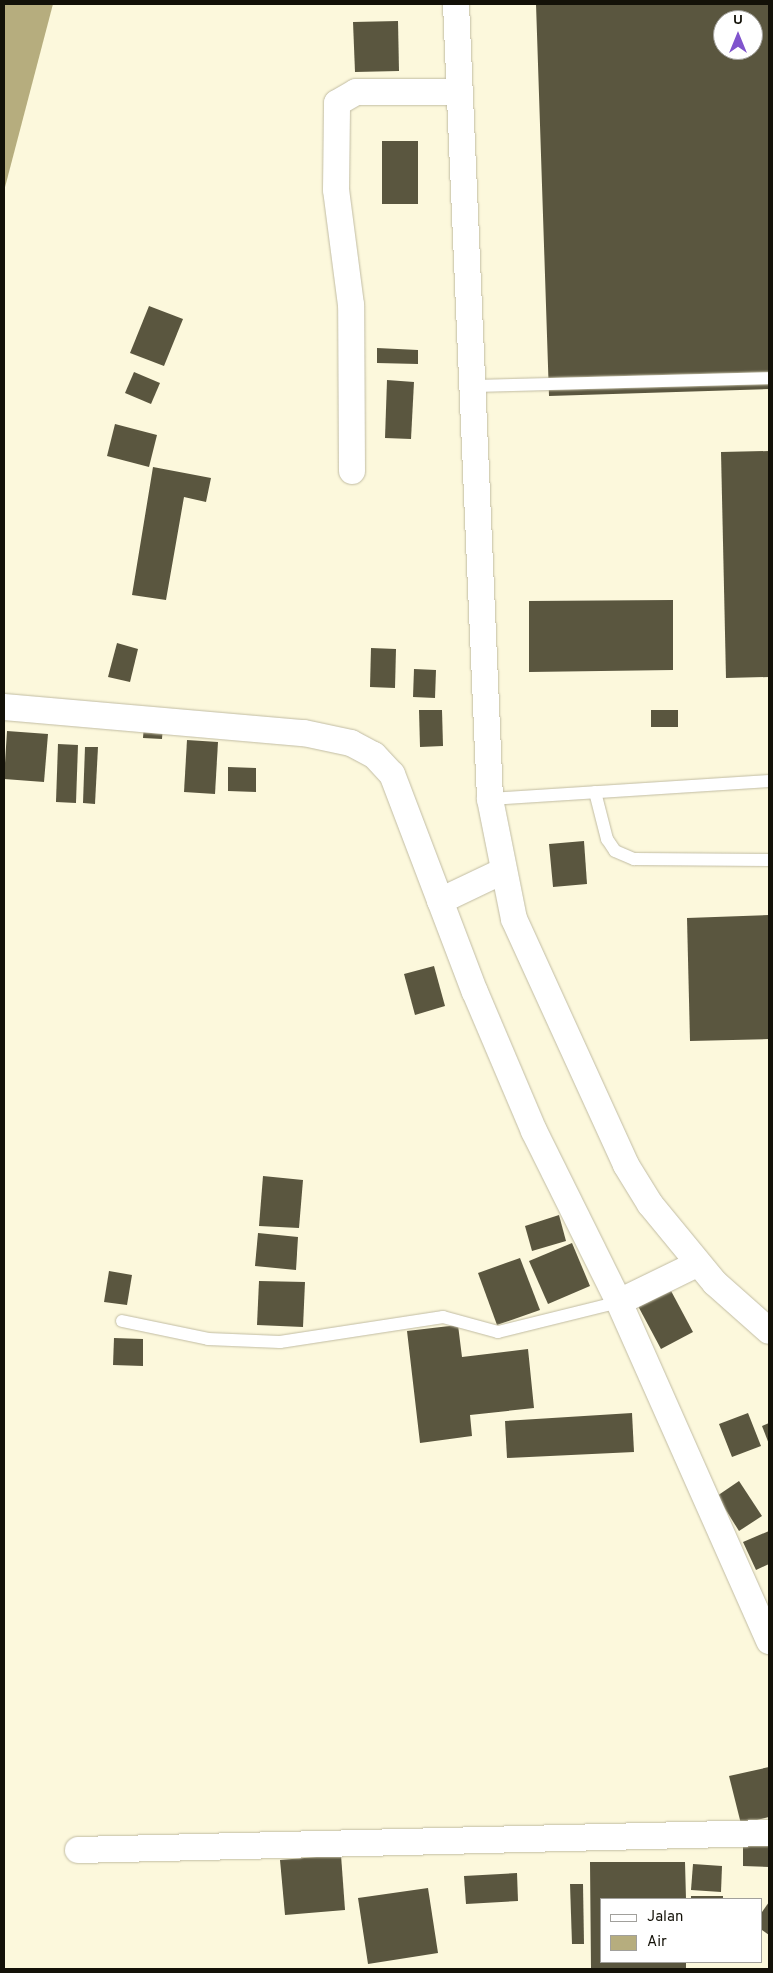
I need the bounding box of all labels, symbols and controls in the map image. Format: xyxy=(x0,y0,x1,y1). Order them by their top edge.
north arrow xyxy=(713,10,763,60)
text: U xyxy=(733,12,743,29)
legend xyxy=(600,1898,763,1963)
text: Jalan xyxy=(647,1908,684,1927)
text: Air xyxy=(647,1933,667,1952)

